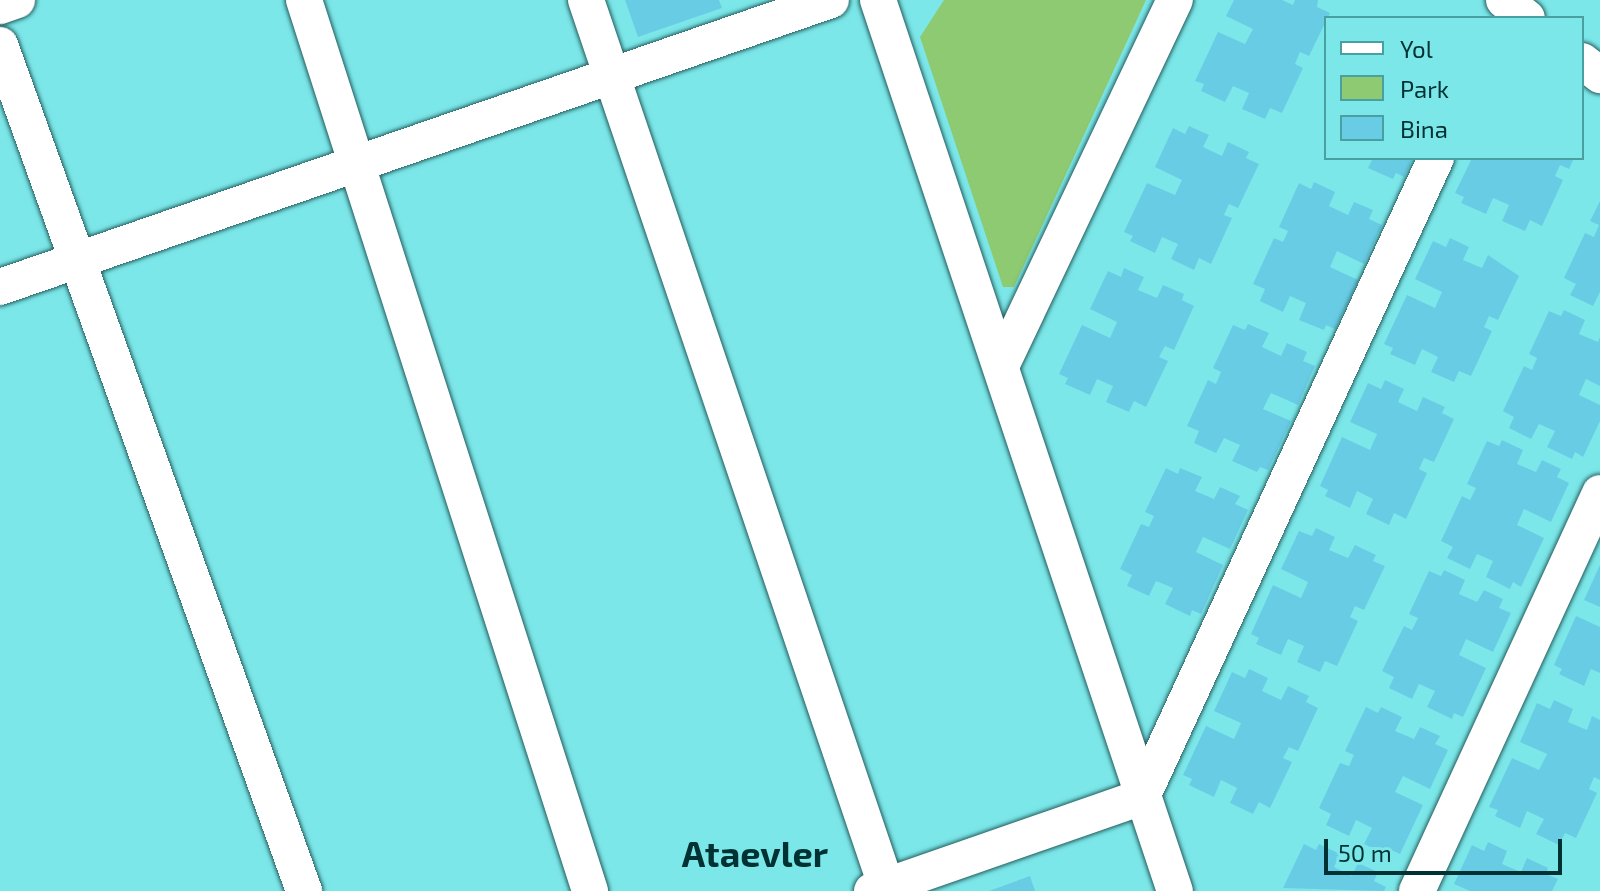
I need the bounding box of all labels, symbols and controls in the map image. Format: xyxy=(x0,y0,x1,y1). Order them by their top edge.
legend xyxy=(1324,16,1584,160)
text: Yol xyxy=(1400,34,1433,63)
text: Park xyxy=(1400,74,1449,103)
text: Bina xyxy=(1400,114,1448,143)
scale bar xyxy=(1328,823,1566,873)
district label: Ataevler xyxy=(682,831,828,875)
text: 50 m xyxy=(1338,838,1392,867)

